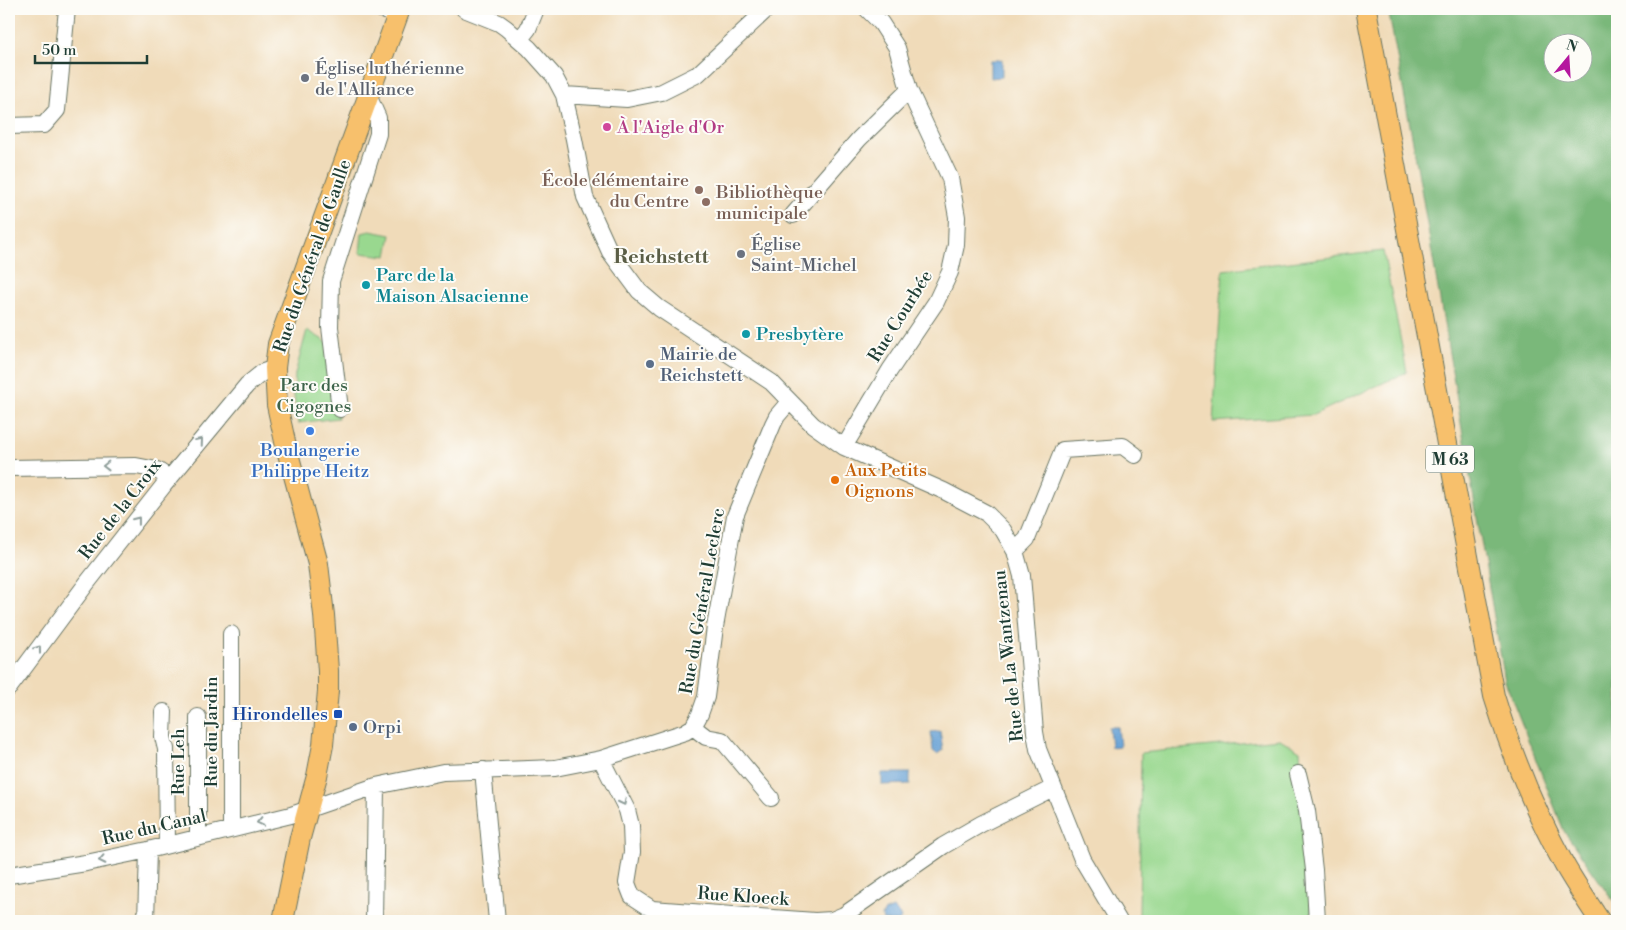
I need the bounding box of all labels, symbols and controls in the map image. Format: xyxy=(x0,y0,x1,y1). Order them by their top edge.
scale bar xyxy=(35,32,148,64)
north arrow xyxy=(1544,32,1594,82)
text: N xyxy=(1564,36,1580,57)
text: 50 m xyxy=(42,41,76,60)
place label: Église luthérienne de l'Alliance xyxy=(315,57,464,101)
marker: Église luthérienne de l'Alliance xyxy=(299,72,311,84)
place label: À l'Aigle d'Or xyxy=(616,116,724,139)
marker: À l'Aigle d'Or xyxy=(601,121,613,133)
street label: Rue du Général de Gaulle xyxy=(269,156,356,356)
place label: École élémentaire du Centre xyxy=(542,169,689,213)
place label: Bibliothèque municipale xyxy=(715,181,823,225)
marker: École élémentaire du Centre xyxy=(693,184,705,196)
marker: Bibliothèque municipale xyxy=(700,196,712,208)
place label: Église Saint-Michel xyxy=(751,233,857,277)
district label: Reichstett xyxy=(613,245,709,270)
marker: Église Saint-Michel xyxy=(735,248,747,260)
place label: Parc de la Maison Alsacienne xyxy=(376,264,529,308)
street label: Rue Courbée xyxy=(863,266,938,367)
marker: Parc de la Maison Alsacienne xyxy=(360,279,372,291)
place label: Presbytère xyxy=(756,323,844,346)
marker: Presbytère xyxy=(740,328,752,340)
place label: Mairie de Reichstett xyxy=(660,343,744,387)
marker: Mairie de Reichstett xyxy=(644,358,656,370)
park label: Parc des Cigognes xyxy=(277,374,351,418)
marker: Boulangerie Philippe Heitz xyxy=(304,425,316,437)
one-way arrow xyxy=(195,438,203,447)
place label: Boulangerie Philippe Heitz xyxy=(251,439,369,483)
road number: M 63 xyxy=(1426,446,1474,472)
street label: Rue de la Croix xyxy=(74,454,167,564)
place label: Aux Petits Oignons xyxy=(844,459,927,503)
one-way arrow xyxy=(102,461,110,471)
marker: Aux Petits Oignons xyxy=(829,474,841,486)
street label: Rue du Général Leclerc xyxy=(675,506,730,696)
one-way arrow xyxy=(131,517,139,526)
street label: Rue de La Wantzenau xyxy=(988,568,1029,743)
one-way arrow xyxy=(32,645,41,655)
street label: Rue du Jardin xyxy=(200,676,223,787)
place label: Hirondelles xyxy=(232,703,328,726)
marker: Hirondelles xyxy=(332,708,344,720)
place label: Orpi xyxy=(363,716,402,739)
marker: Orpi xyxy=(347,721,359,733)
street label: Rue Leh xyxy=(167,728,190,796)
one-way arrow xyxy=(617,797,627,806)
street label: Rue du Canal xyxy=(100,804,209,851)
one-way arrow xyxy=(255,816,264,827)
one-way arrow xyxy=(97,854,106,865)
street label: Rue Kloeck xyxy=(696,882,791,911)

